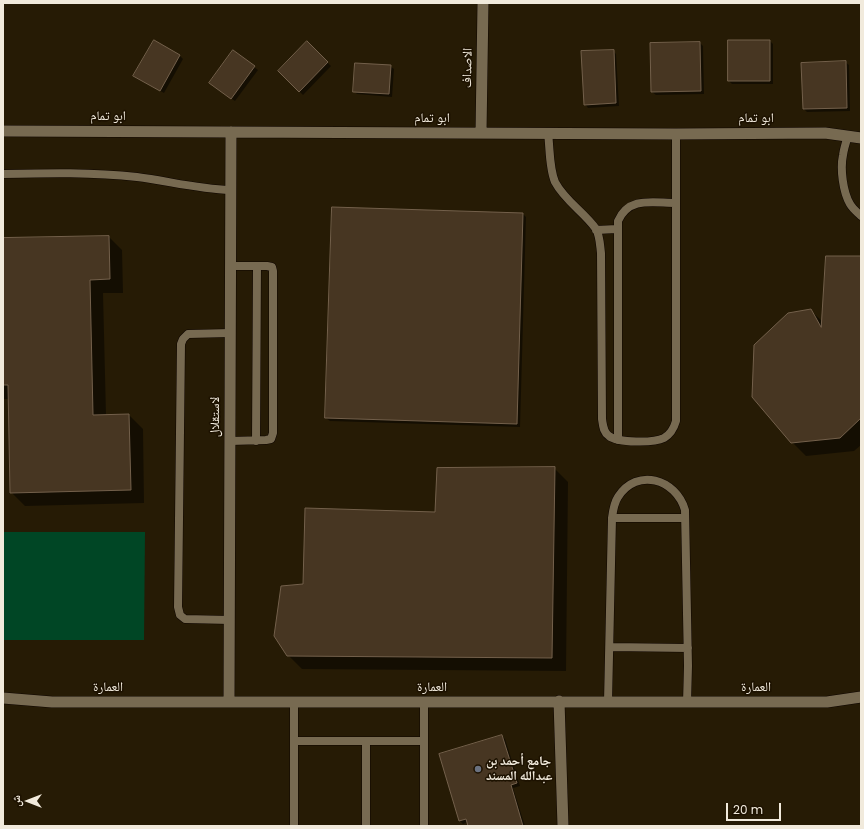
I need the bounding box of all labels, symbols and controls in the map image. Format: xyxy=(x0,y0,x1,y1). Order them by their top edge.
street label: الاصداف xyxy=(460,48,476,88)
street label: ابو تمام xyxy=(90,109,126,125)
street label: ابو تمام xyxy=(414,111,450,127)
street label: ابو تمام xyxy=(738,111,774,127)
street label: لاستقلال xyxy=(208,397,224,437)
street label: العمارة xyxy=(93,680,123,696)
street label: العمارة xyxy=(417,680,447,696)
street label: العمارة xyxy=(741,680,771,696)
place label: جامع أحمد بن عبدالله المسند xyxy=(486,754,552,785)
marker: جامع أحمد بن عبدالله المسند xyxy=(473,764,483,774)
north arrow xyxy=(8,781,48,821)
text: ش xyxy=(8,795,24,807)
scale bar xyxy=(728,795,783,821)
text: 20 m xyxy=(733,801,763,818)

